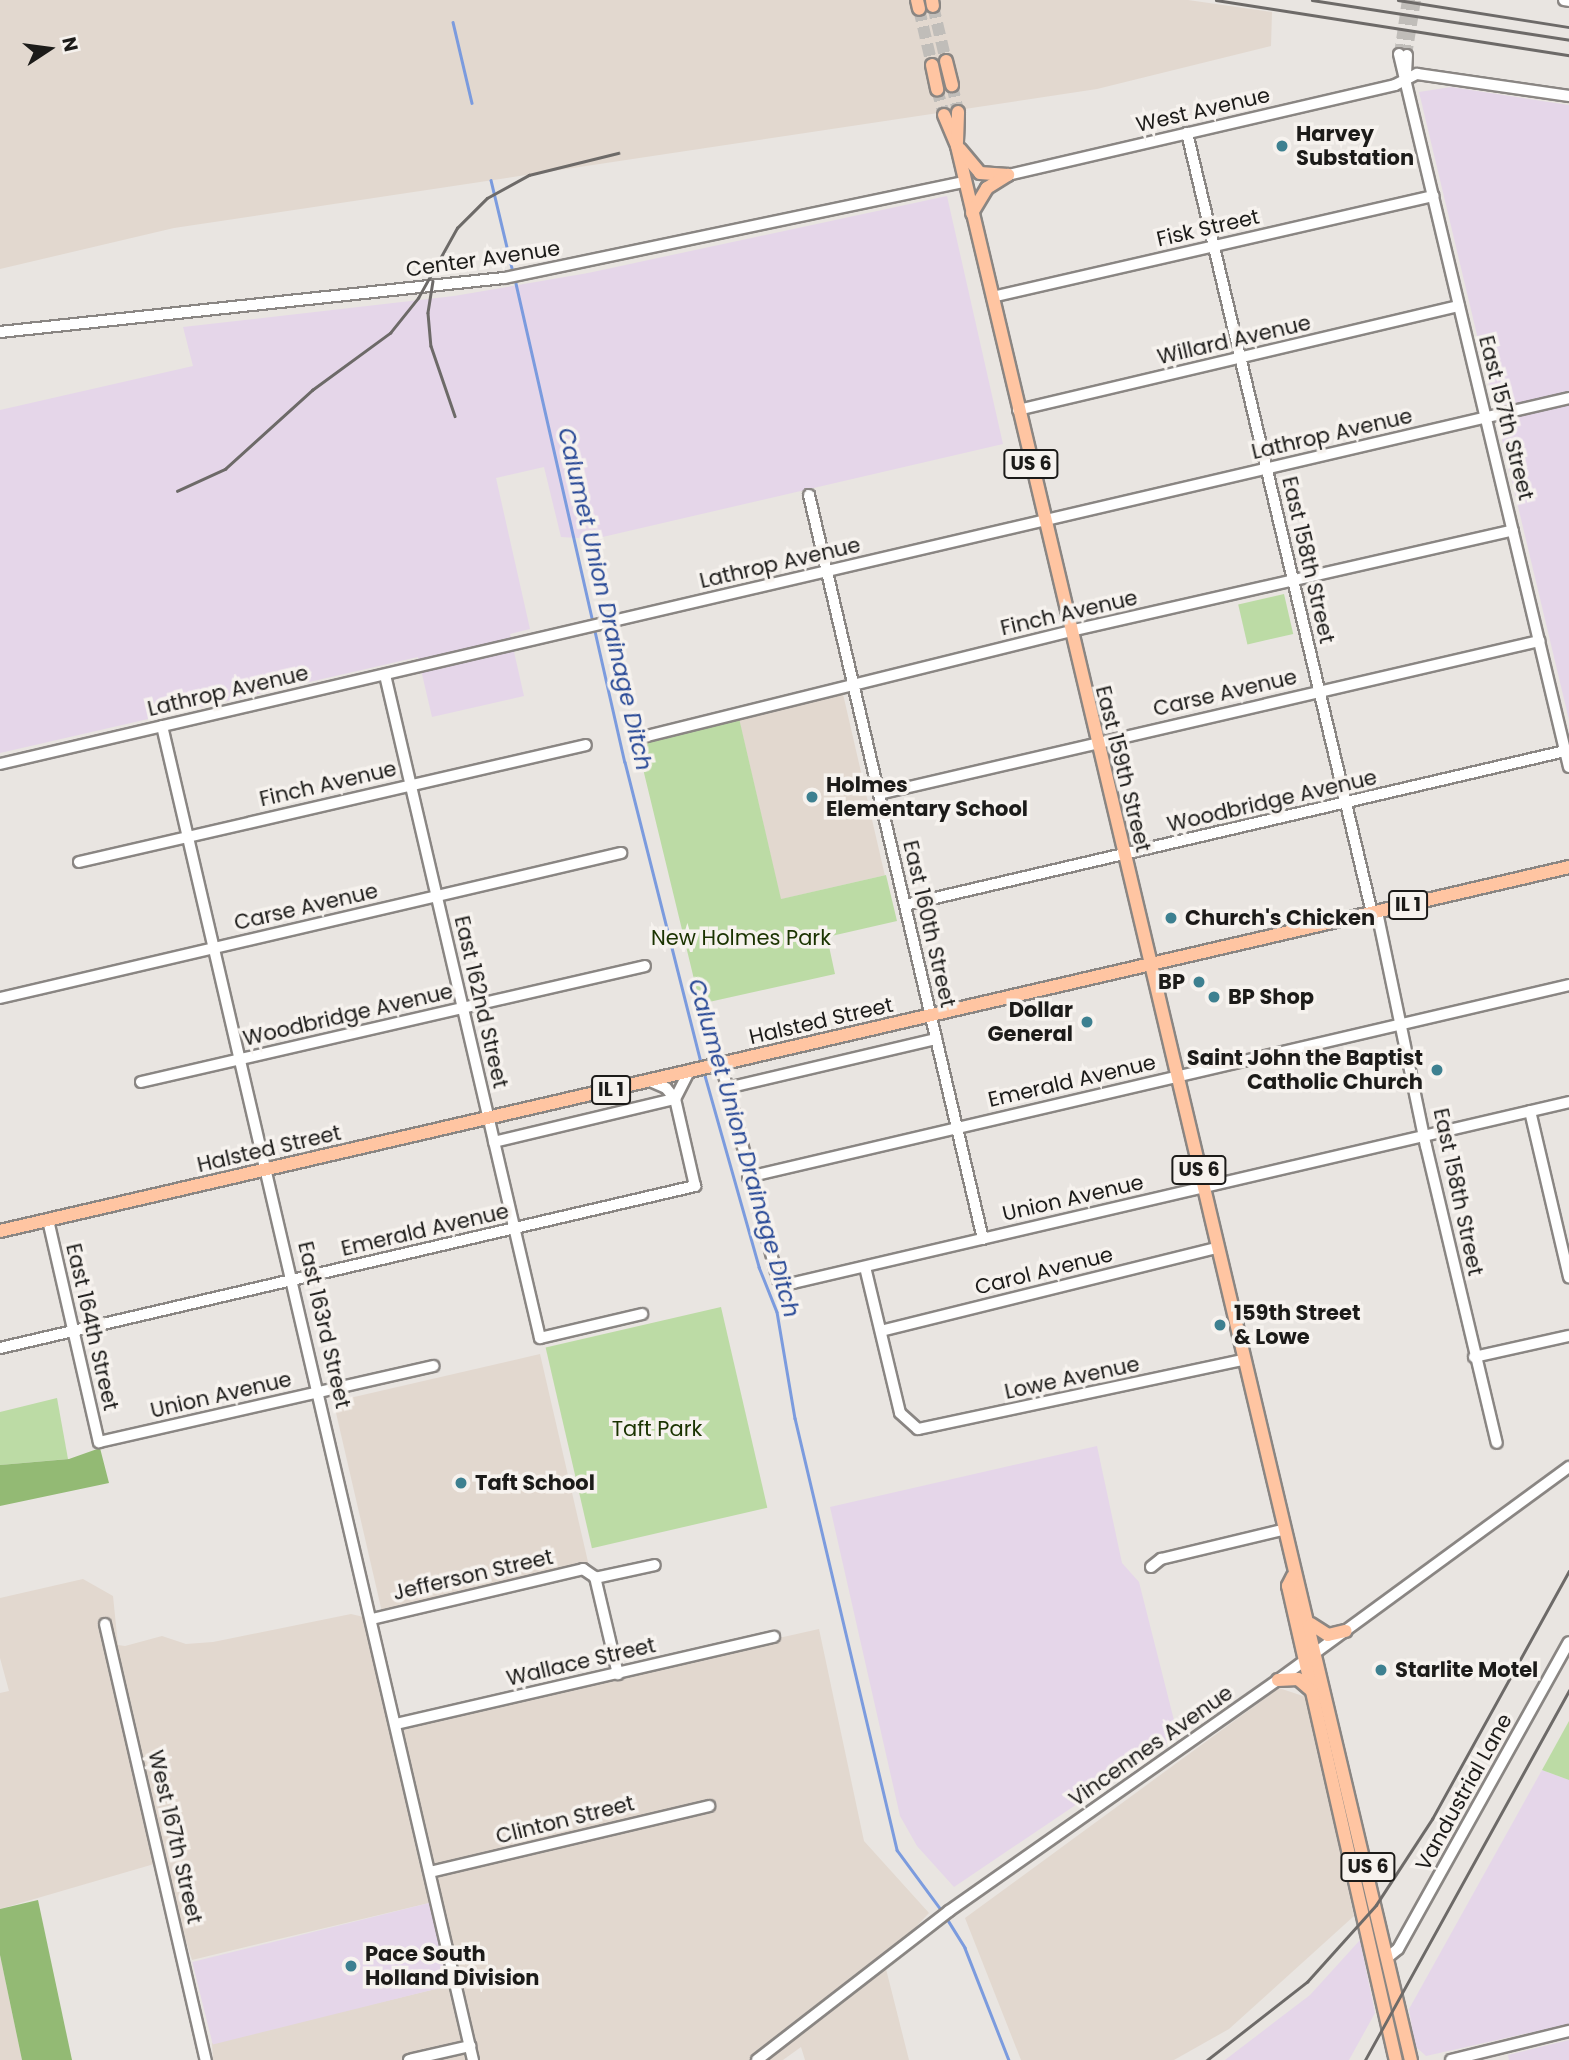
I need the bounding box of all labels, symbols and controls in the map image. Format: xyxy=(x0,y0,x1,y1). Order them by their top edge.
north arrow xyxy=(14,14,84,84)
text: N xyxy=(55,34,85,54)
street label: West Avenue xyxy=(1134,82,1272,138)
place label: Harvey Substation xyxy=(1296,121,1414,171)
marker: Harvey Substation xyxy=(1274,138,1290,154)
street label: Fisk Street xyxy=(1154,204,1262,252)
street label: Center Avenue xyxy=(404,236,562,282)
street label: Willard Avenue xyxy=(1155,310,1313,370)
street label: East 157th Street xyxy=(1473,333,1539,503)
street label: Lathrop Avenue xyxy=(1249,403,1415,465)
water label: Calumet Union Drainage Ditch xyxy=(552,425,658,773)
road number: US 6 xyxy=(1003,449,1059,480)
street label: East 158th Street xyxy=(1277,474,1339,646)
street label: Lathrop Avenue xyxy=(697,532,863,594)
street label: Finch Avenue xyxy=(998,585,1140,641)
street label: Lathrop Avenue xyxy=(145,660,311,722)
street label: Carse Avenue xyxy=(1151,664,1299,722)
street label: East 159th Street xyxy=(1090,683,1156,855)
street label: Finch Avenue xyxy=(257,756,399,812)
street label: Woodbridge Avenue xyxy=(1165,765,1379,837)
place label: Holmes Elementary School xyxy=(826,772,1028,822)
marker: Holmes Elementary School xyxy=(804,789,820,805)
street label: East 160th Street xyxy=(898,838,960,1010)
street label: Carse Avenue xyxy=(232,878,380,936)
road number: IL 1 xyxy=(1387,890,1429,920)
place label: Church's Chicken xyxy=(1185,905,1375,931)
marker: Church's Chicken xyxy=(1163,910,1179,926)
street label: East 162nd Street xyxy=(449,913,513,1091)
park label: New Holmes Park xyxy=(651,925,831,951)
place label: BP xyxy=(1158,969,1185,995)
marker: BP xyxy=(1191,974,1207,990)
water label: Calumet Union Drainage Ditch xyxy=(682,975,806,1321)
street label: Woodbridge Avenue xyxy=(241,979,455,1051)
place label: BP Shop xyxy=(1228,984,1314,1010)
marker: BP Shop xyxy=(1206,989,1222,1005)
street label: Halsted Street xyxy=(747,992,895,1050)
place label: Dollar General xyxy=(988,997,1073,1047)
marker: Dollar General xyxy=(1079,1014,1095,1030)
place label: Saint John the Baptist Catholic Church xyxy=(1187,1045,1423,1095)
street label: Emerald Avenue xyxy=(986,1049,1158,1113)
marker: Saint John the Baptist Catholic Church xyxy=(1429,1062,1445,1078)
road number: IL 1 xyxy=(590,1074,632,1106)
street label: East 158th Street xyxy=(1428,1106,1488,1278)
street label: Halsted Street xyxy=(195,1120,343,1178)
road number: US 6 xyxy=(1171,1154,1227,1186)
street label: Union Avenue xyxy=(1000,1170,1146,1226)
street label: Emerald Avenue xyxy=(339,1198,511,1262)
street label: East 163rd Street xyxy=(293,1239,355,1411)
street label: East 164th Street xyxy=(61,1241,123,1413)
street label: Carol Avenue xyxy=(972,1242,1116,1300)
place label: 159th Street & Lowe xyxy=(1234,1300,1360,1350)
marker: 159th Street & Lowe xyxy=(1212,1317,1228,1333)
street label: Lowe Avenue xyxy=(1002,1351,1142,1405)
street label: Union Avenue xyxy=(148,1367,294,1423)
park label: Taft Park xyxy=(612,1416,702,1442)
place label: Taft School xyxy=(475,1470,595,1496)
marker: Taft School xyxy=(453,1475,469,1491)
street label: Jefferson Street xyxy=(390,1544,556,1606)
street label: Wallace Street xyxy=(504,1633,658,1691)
place label: Starlite Motel xyxy=(1395,1657,1538,1683)
marker: Starlite Motel xyxy=(1373,1662,1389,1678)
street label: Vincennes Avenue xyxy=(1064,1680,1238,1812)
street label: Vandustrial Lane xyxy=(1410,1709,1518,1875)
street label: West 167th Street xyxy=(143,1748,207,1926)
street label: Clinton Street xyxy=(493,1791,637,1849)
road number: US 6 xyxy=(1340,1852,1396,1882)
place label: Pace South Holland Division xyxy=(365,1941,539,1991)
marker: Pace South Holland Division xyxy=(343,1958,359,1974)

